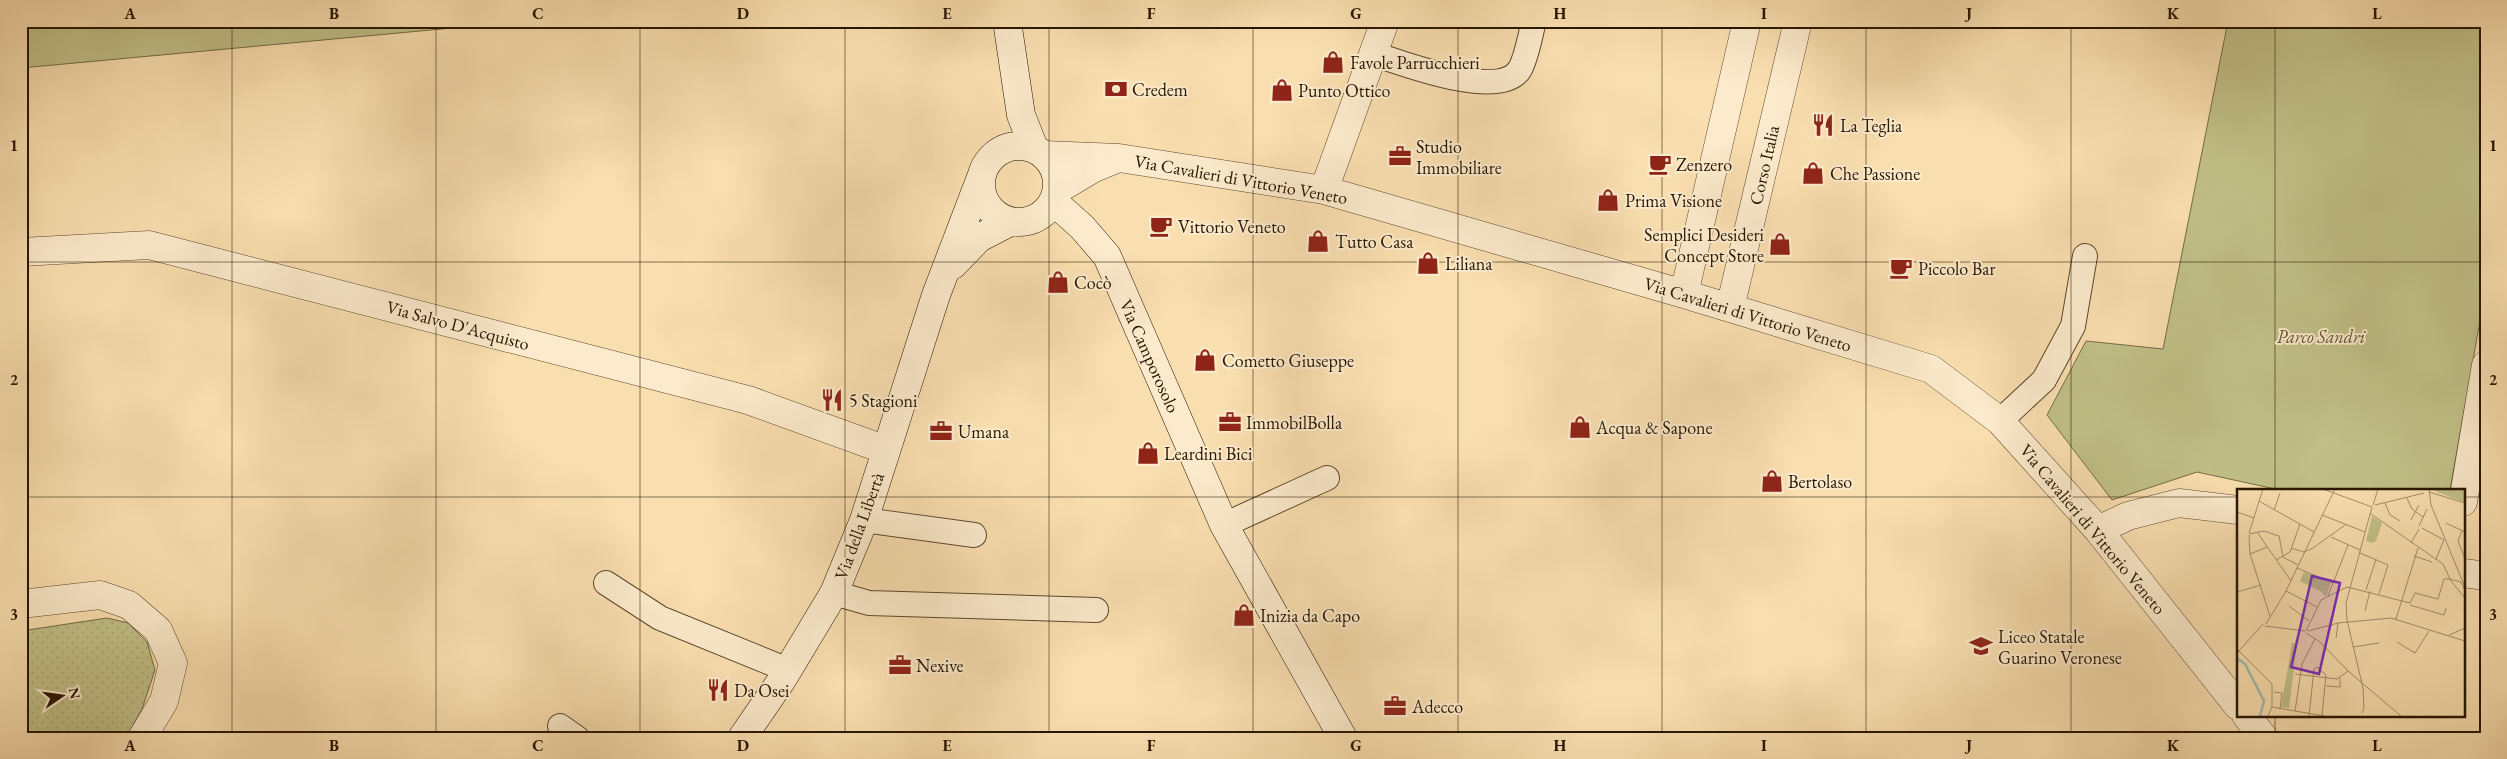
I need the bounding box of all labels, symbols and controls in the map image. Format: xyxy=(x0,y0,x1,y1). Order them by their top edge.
text: A xyxy=(123,3,136,24)
text: B xyxy=(329,3,339,24)
text: C xyxy=(532,3,544,24)
text: D xyxy=(737,3,749,24)
text: E xyxy=(942,3,952,24)
text: F xyxy=(1147,3,1156,24)
text: G xyxy=(1350,3,1362,24)
text: H xyxy=(1554,3,1567,24)
text: I xyxy=(1761,3,1767,24)
text: J xyxy=(1964,3,1972,24)
text: K xyxy=(2167,3,2180,24)
text: L xyxy=(2372,3,2382,24)
shop icon: Favole Parrucchieri xyxy=(1320,49,1346,75)
place label: Favole Parrucchieri xyxy=(1350,51,1480,74)
bank icon: Credem xyxy=(1103,76,1129,102)
shop icon: Punto Ottico xyxy=(1269,77,1295,103)
place label: Credem xyxy=(1132,78,1188,101)
place label: Punto Ottico xyxy=(1298,79,1391,102)
restaurant icon: La Teglia xyxy=(1810,112,1836,138)
place label: La Teglia xyxy=(1840,114,1903,137)
street label: Corso Italia xyxy=(1744,122,1784,207)
text: 1 xyxy=(10,135,18,156)
place label: Studio Immobiliare xyxy=(1416,135,1502,179)
text: 1 xyxy=(2489,135,2497,156)
office icon: Studio Immobiliare xyxy=(1387,143,1413,169)
street label: Via Cavalieri di Vittorio Veneto xyxy=(1133,149,1349,209)
cafe icon: Zenzero xyxy=(1647,151,1673,177)
place label: Zenzero xyxy=(1676,153,1732,176)
shop icon: Che Passione xyxy=(1800,160,1826,186)
place label: Che Passione xyxy=(1830,162,1920,185)
shop icon: Prima Visione xyxy=(1595,187,1621,213)
place label: Prima Visione xyxy=(1625,189,1722,212)
cafe icon: Vittorio Veneto xyxy=(1148,213,1174,239)
place label: Vittorio Veneto xyxy=(1178,215,1286,238)
place label: Semplici Desideri Concept Store xyxy=(1644,223,1765,267)
shop icon: Tutto Casa xyxy=(1305,228,1331,254)
place label: Tutto Casa xyxy=(1335,230,1414,253)
shop icon: Semplici Desideri Concept Store xyxy=(1767,231,1793,257)
shop icon: Liliana xyxy=(1415,250,1441,276)
place label: Liliana xyxy=(1445,252,1493,275)
cafe icon: Piccolo Bar xyxy=(1888,255,1914,281)
place label: Piccolo Bar xyxy=(1918,257,1996,280)
shop icon: Cocò xyxy=(1045,269,1071,295)
place label: Cocò xyxy=(1074,271,1112,294)
street label: Via Cavalieri di Vittorio Veneto xyxy=(1641,271,1855,357)
street label: Via Salvo D'Acquisto xyxy=(384,295,532,355)
street label: Via Camporosolo xyxy=(1115,296,1185,416)
park label: Parco Sandri xyxy=(2277,325,2366,348)
shop icon: Cometto Giuseppe xyxy=(1192,347,1218,373)
place label: Cometto Giuseppe xyxy=(1222,349,1354,372)
text: 2 xyxy=(10,369,19,390)
text: 2 xyxy=(2489,369,2498,390)
restaurant icon: 5 Stagioni xyxy=(819,387,845,413)
place label: 5 Stagioni xyxy=(849,389,918,412)
office icon: ImmobilBolla xyxy=(1217,409,1243,435)
place label: ImmobilBolla xyxy=(1246,411,1343,434)
shop icon: Acqua & Sapone xyxy=(1567,414,1593,440)
place label: Acqua & Sapone xyxy=(1595,416,1713,439)
office icon: Umana xyxy=(928,418,954,444)
place label: Umana xyxy=(958,420,1010,443)
street label: Via Cavalieri di Vittorio Veneto xyxy=(2015,439,2171,619)
shop icon: Leardini Bici xyxy=(1135,440,1161,466)
place label: Leardini Bici xyxy=(1164,442,1253,465)
street label: Via della Libertà xyxy=(829,468,889,583)
shop icon: Bertolaso xyxy=(1759,468,1785,494)
place label: Bertolaso xyxy=(1788,470,1852,493)
inset map xyxy=(2237,489,2464,716)
shop icon: Inizia da Capo xyxy=(1231,602,1257,628)
text: 3 xyxy=(10,604,18,625)
place label: Inizia da Capo xyxy=(1260,604,1360,627)
text: 3 xyxy=(2489,604,2497,625)
place label: Liceo Statale Guarino Veronese xyxy=(1998,625,2122,669)
school or university icon: Liceo Statale Guarino Veronese xyxy=(1968,633,1994,659)
office icon: Nexive xyxy=(887,652,913,678)
place label: Nexive xyxy=(916,654,964,677)
north arrow xyxy=(38,672,88,722)
restaurant icon: Da Osei xyxy=(705,677,731,703)
place label: Da Osei xyxy=(734,679,790,702)
text: N xyxy=(65,686,85,701)
office icon: Adecco xyxy=(1382,693,1408,719)
place label: Adecco xyxy=(1411,695,1463,718)
text: A xyxy=(123,735,136,756)
text: B xyxy=(329,735,339,756)
text: C xyxy=(532,735,544,756)
text: D xyxy=(737,735,749,756)
text: E xyxy=(942,735,952,756)
text: F xyxy=(1147,735,1156,756)
text: G xyxy=(1350,735,1362,756)
text: H xyxy=(1554,735,1567,756)
text: I xyxy=(1761,735,1767,756)
text: J xyxy=(1964,735,1972,756)
text: K xyxy=(2167,735,2180,756)
text: L xyxy=(2372,735,2382,756)

